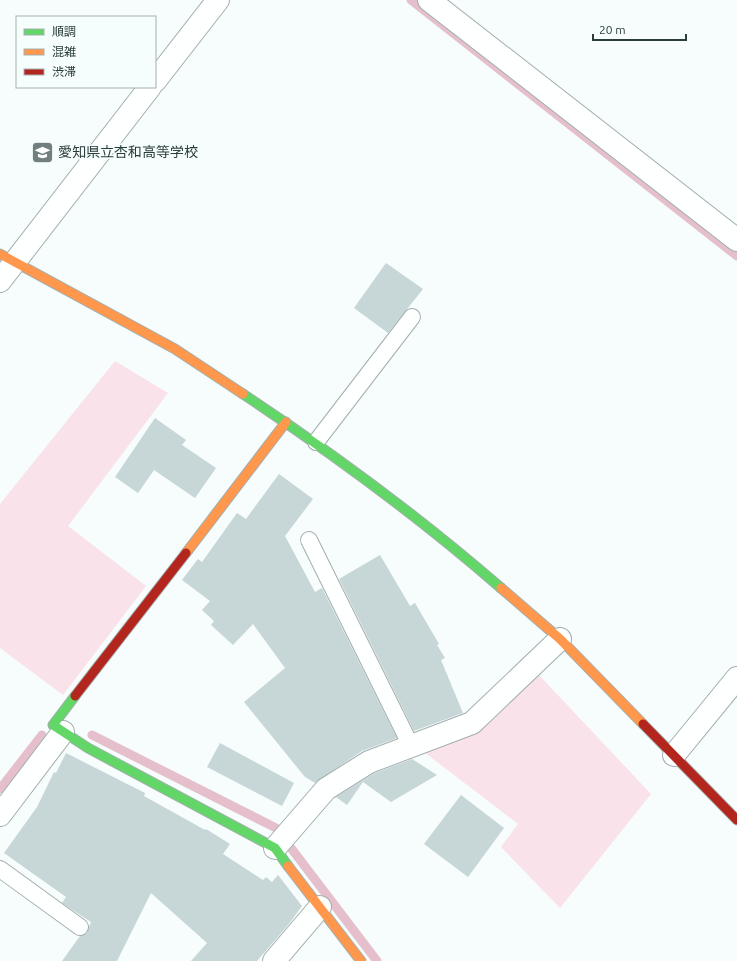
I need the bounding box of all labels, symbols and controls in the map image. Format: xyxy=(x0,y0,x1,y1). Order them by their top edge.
legend xyxy=(16,16,156,88)
scale bar xyxy=(593,16,686,42)
text: 20 m xyxy=(599,23,626,36)
text: 順調 xyxy=(52,25,76,38)
text: 混雑 xyxy=(52,45,76,58)
text: 渋滞 xyxy=(52,65,76,78)
school or university icon: 愛知県立杏和高等学校 xyxy=(29,139,55,165)
place label: 愛知県立杏和高等学校 xyxy=(58,144,198,160)

